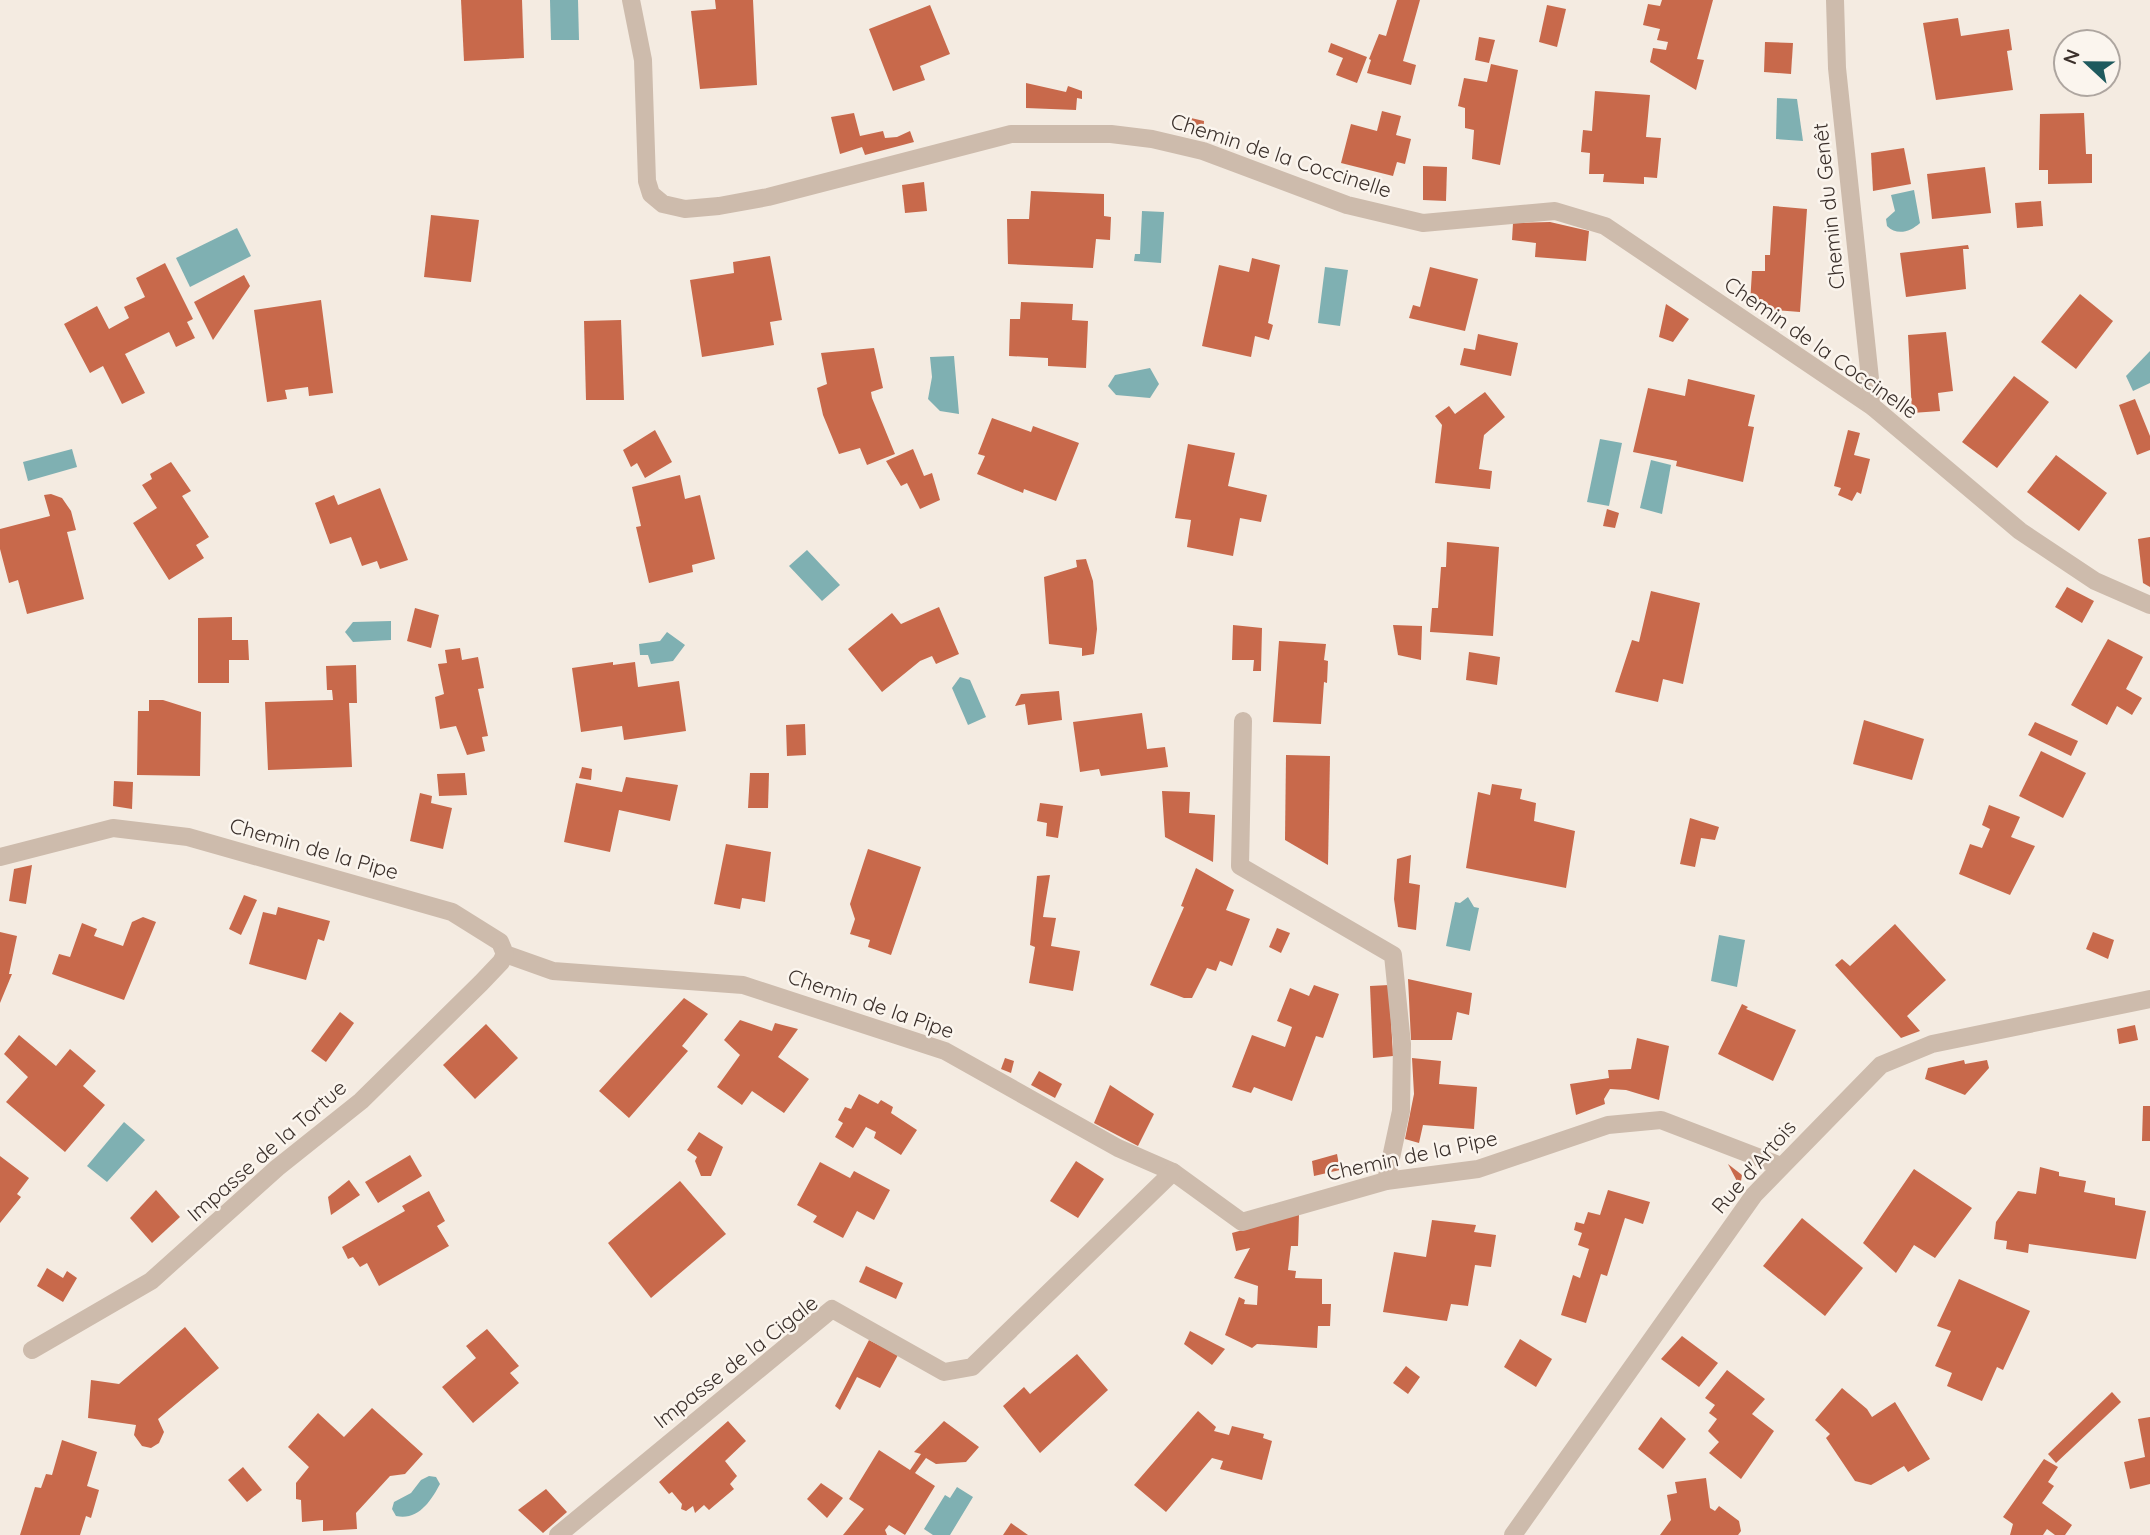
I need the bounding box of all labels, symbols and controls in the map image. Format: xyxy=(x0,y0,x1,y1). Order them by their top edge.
north arrow xyxy=(2052,28,2122,98)
text: N xyxy=(2057,46,2085,68)
street label: Chemin de la Coccinelle xyxy=(1168,107,1395,203)
street label: Chemin du Genêt xyxy=(1806,122,1850,291)
street label: Chemin de la Coccinelle xyxy=(1720,270,1923,424)
street label: Chemin de la Pipe xyxy=(227,812,402,885)
street label: Chemin de la Pipe xyxy=(785,962,958,1044)
street label: Impasse de la Tortue xyxy=(181,1074,351,1227)
street label: Rue d'Artois xyxy=(1705,1114,1801,1219)
street label: Chemin de la Pipe xyxy=(1324,1124,1500,1186)
street label: Impasse de la Cigale xyxy=(648,1289,823,1433)

